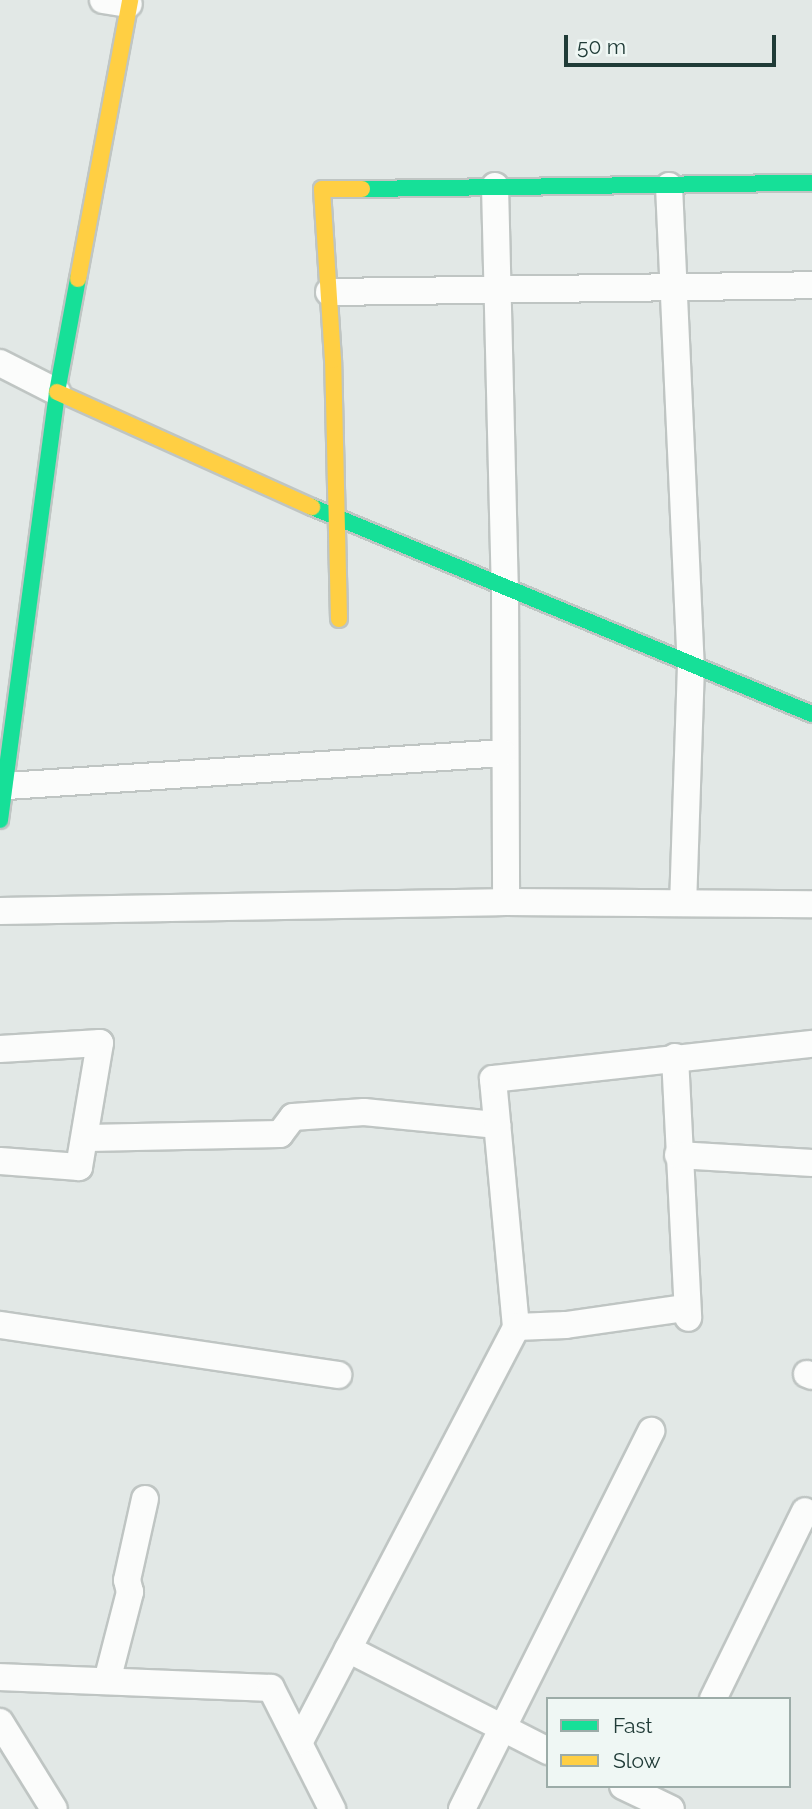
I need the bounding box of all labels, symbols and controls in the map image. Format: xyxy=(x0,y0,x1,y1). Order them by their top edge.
scale bar xyxy=(567,21,779,65)
text: 50 m xyxy=(577,34,626,59)
legend xyxy=(546,1697,791,1788)
text: Fast xyxy=(613,1713,653,1738)
text: Slow xyxy=(613,1748,661,1773)

